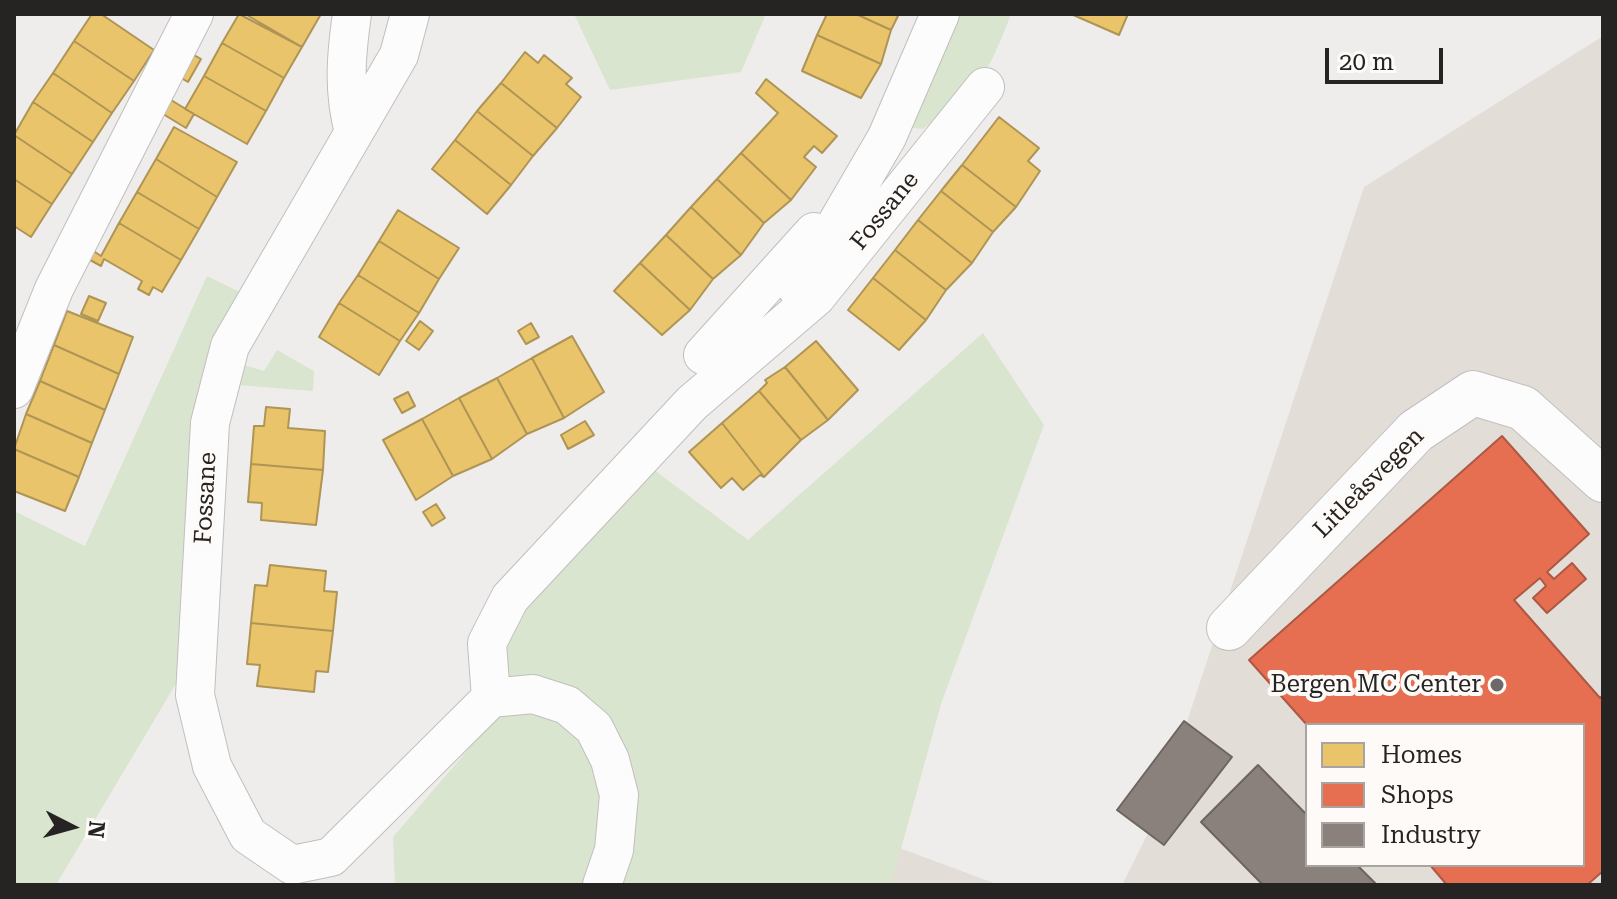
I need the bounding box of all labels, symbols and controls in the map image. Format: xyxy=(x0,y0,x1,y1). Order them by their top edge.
scale bar xyxy=(1329,32,1447,82)
text: 20 m xyxy=(1339,48,1394,76)
street label: Fossane xyxy=(845,166,925,256)
street label: Litleåsvegen xyxy=(1308,422,1430,544)
street label: Fossane xyxy=(189,451,223,545)
place label: Bergen MC Center xyxy=(1270,671,1481,699)
marker: Bergen MC Center xyxy=(1488,676,1506,694)
legend xyxy=(1305,723,1585,867)
text: Homes xyxy=(1381,741,1462,769)
text: Shops xyxy=(1381,781,1453,809)
north arrow xyxy=(32,787,112,867)
text: N xyxy=(83,820,110,839)
text: Industry xyxy=(1381,821,1481,849)

